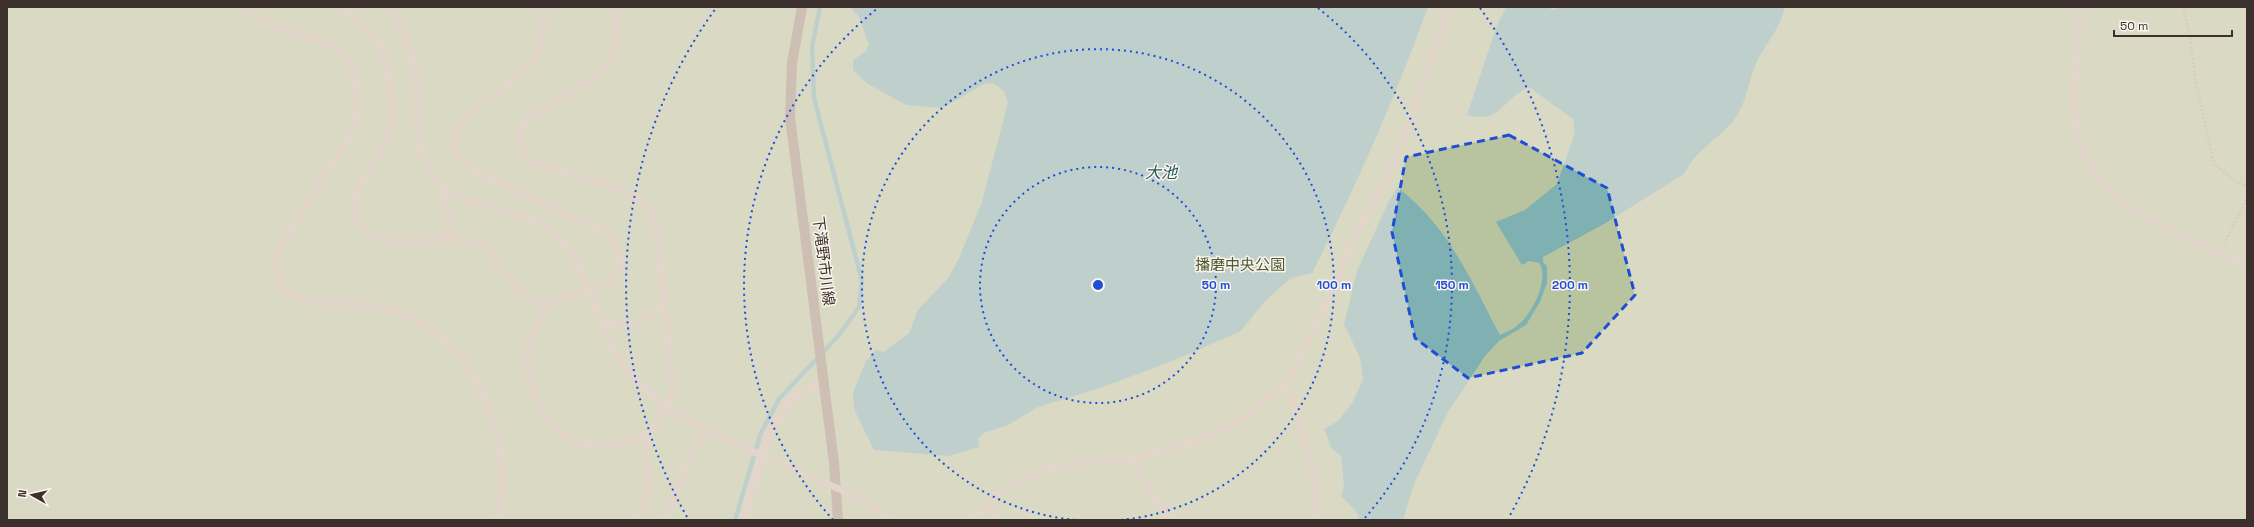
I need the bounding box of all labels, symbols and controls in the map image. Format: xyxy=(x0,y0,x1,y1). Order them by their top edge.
scale bar xyxy=(2114,12,2232,38)
text: 50 m xyxy=(2120,18,2148,34)
water label: 大池 xyxy=(1145,162,1179,183)
street label: 下滝野市川線 xyxy=(809,215,839,307)
park label: 播磨中央公園 xyxy=(1195,255,1285,274)
text: 50 m xyxy=(1202,277,1230,293)
text: 100 m xyxy=(1317,277,1351,293)
text: 150 m xyxy=(1435,277,1469,293)
text: 200 m xyxy=(1552,277,1588,293)
centre of rings xyxy=(1091,278,1105,292)
north arrow xyxy=(12,475,52,515)
text: N xyxy=(15,489,30,498)

